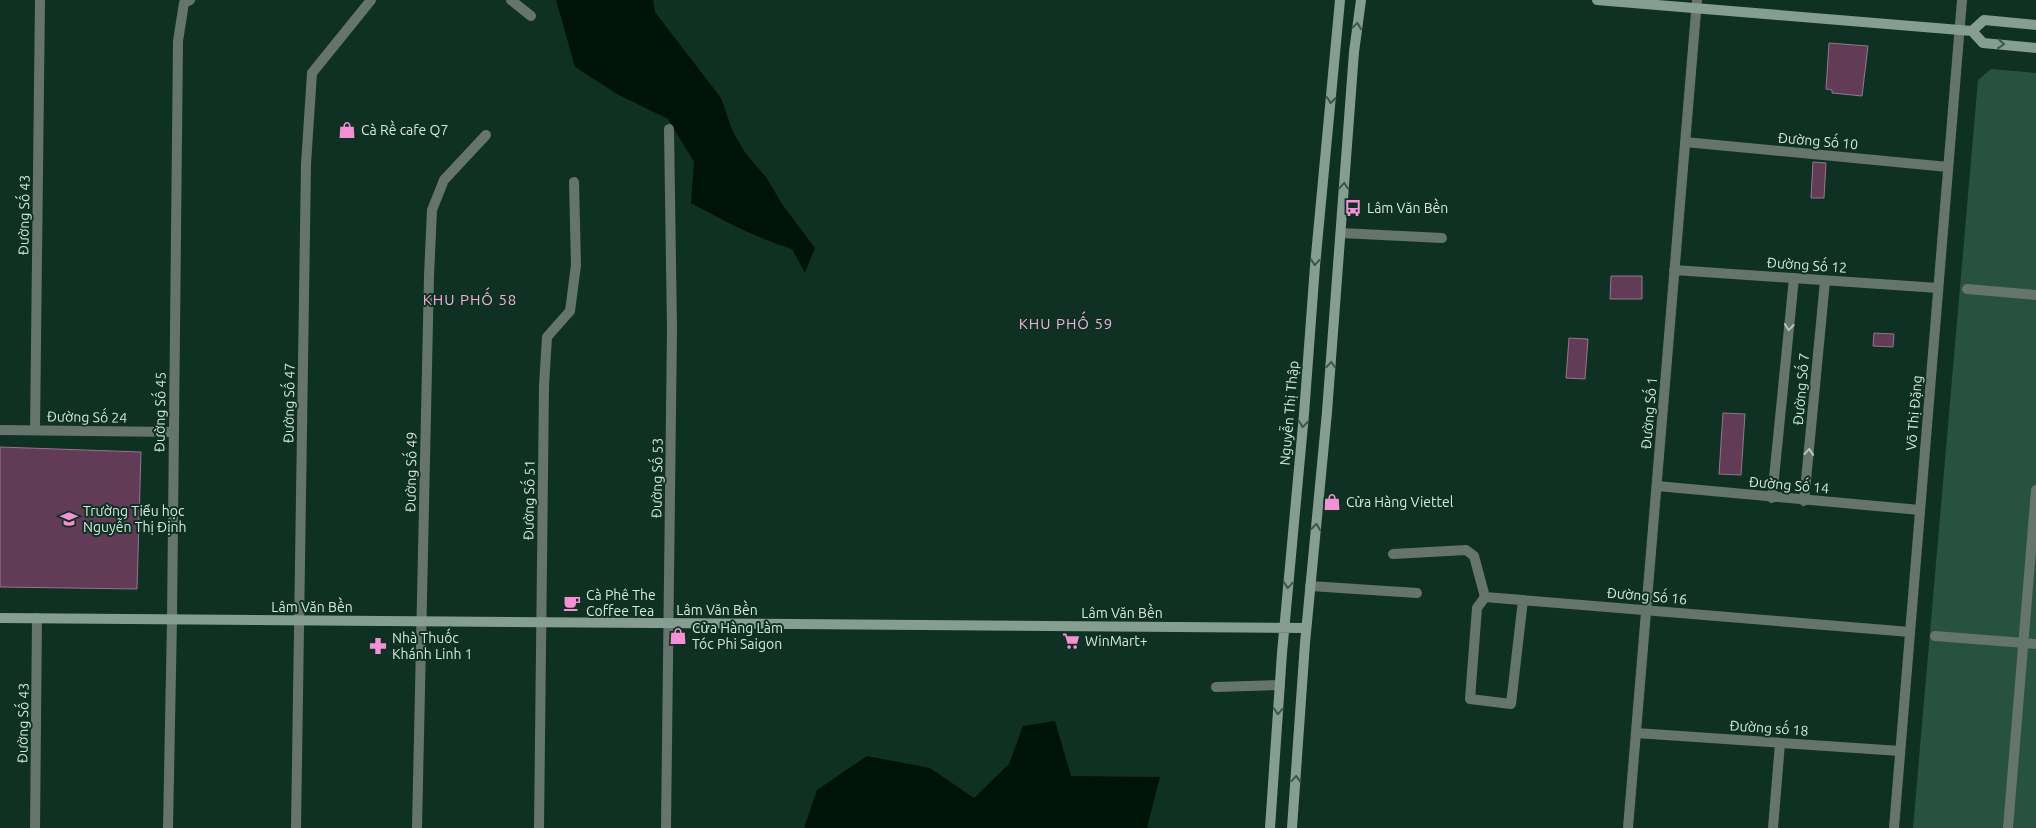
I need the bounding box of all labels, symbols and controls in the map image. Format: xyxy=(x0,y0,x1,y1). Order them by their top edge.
one-way arrow xyxy=(1351,22,1362,30)
one-way arrow xyxy=(1998,39,2006,50)
one-way arrow xyxy=(1326,96,1337,104)
shop icon: Cà Rề cafe Q7 xyxy=(337,120,357,140)
place label: Cà Rề cafe Q7 xyxy=(361,120,448,138)
street label: Đường Số 10 xyxy=(1777,127,1859,152)
street label: Đường Số 43 xyxy=(13,175,33,255)
one-way arrow xyxy=(1339,182,1350,190)
bus stop icon: Lâm Văn Bền xyxy=(1343,198,1363,218)
place label: Lâm Văn Bền xyxy=(1367,198,1448,216)
street label: Đường Số 12 xyxy=(1766,252,1848,276)
one-way arrow xyxy=(1310,258,1321,266)
district label: KHU PHỐ 58 xyxy=(423,287,517,308)
district label: KHU PHỐ 59 xyxy=(1019,311,1113,332)
one-way arrow xyxy=(1784,323,1795,331)
street label: Đường Số 7 xyxy=(1787,352,1812,426)
street label: Nguyễn Thị Thập xyxy=(1274,360,1302,466)
one-way arrow xyxy=(1325,361,1336,369)
street label: Đường Số 47 xyxy=(278,363,298,443)
street label: Đường Số 45 xyxy=(149,372,169,452)
street label: Võ Thị Đặng xyxy=(1903,375,1925,451)
street label: Đường Số 1 xyxy=(1635,376,1660,450)
street label: Đường Số 24 xyxy=(47,406,127,426)
one-way arrow xyxy=(1298,420,1309,428)
street label: Đường Số 49 xyxy=(400,432,420,512)
street label: Đường Số 53 xyxy=(646,438,666,518)
one-way arrow xyxy=(1803,448,1814,456)
street label: Đường Số 51 xyxy=(518,460,538,540)
street label: Đường Số 14 xyxy=(1748,471,1830,496)
shop icon: Cửa Hàng Viettel xyxy=(1322,492,1342,512)
place label: Cửa Hàng Viettel xyxy=(1346,494,1454,510)
place label: Trường Tiểu học Nguyễn Thị Định xyxy=(83,503,187,535)
school or university icon: Trường Tiểu học Nguyễn Thị Định xyxy=(59,509,79,529)
one-way arrow xyxy=(1310,523,1321,531)
one-way arrow xyxy=(1283,582,1294,590)
street label: Đường Số 16 xyxy=(1606,582,1688,607)
place label: Cà Phê The Coffee Tea xyxy=(586,587,656,619)
cafe icon: Cà Phê The Coffee Tea xyxy=(562,593,582,613)
street label: Lâm Văn Bền xyxy=(271,597,353,615)
street label: Lâm Văn Bền xyxy=(676,600,758,618)
street label: Lâm Văn Bền xyxy=(1081,603,1163,621)
place label: Cửa Hàng Làm Tóc Phi Saigon xyxy=(692,620,783,652)
shop icon: Cửa Hàng Làm Tóc Phi Saigon xyxy=(668,626,688,646)
place label: Nhà Thuốc Khánh Linh 1 xyxy=(392,628,473,662)
supermarket icon: WinMart+ xyxy=(1061,631,1081,651)
place label: WinMart+ xyxy=(1085,633,1148,649)
pharmacy icon: Nhà Thuốc Khánh Linh 1 xyxy=(368,636,388,656)
street label: Đường Số 43 xyxy=(12,683,32,763)
one-way arrow xyxy=(1273,708,1284,716)
street label: Đường số 18 xyxy=(1729,715,1809,739)
one-way arrow xyxy=(1290,775,1301,783)

